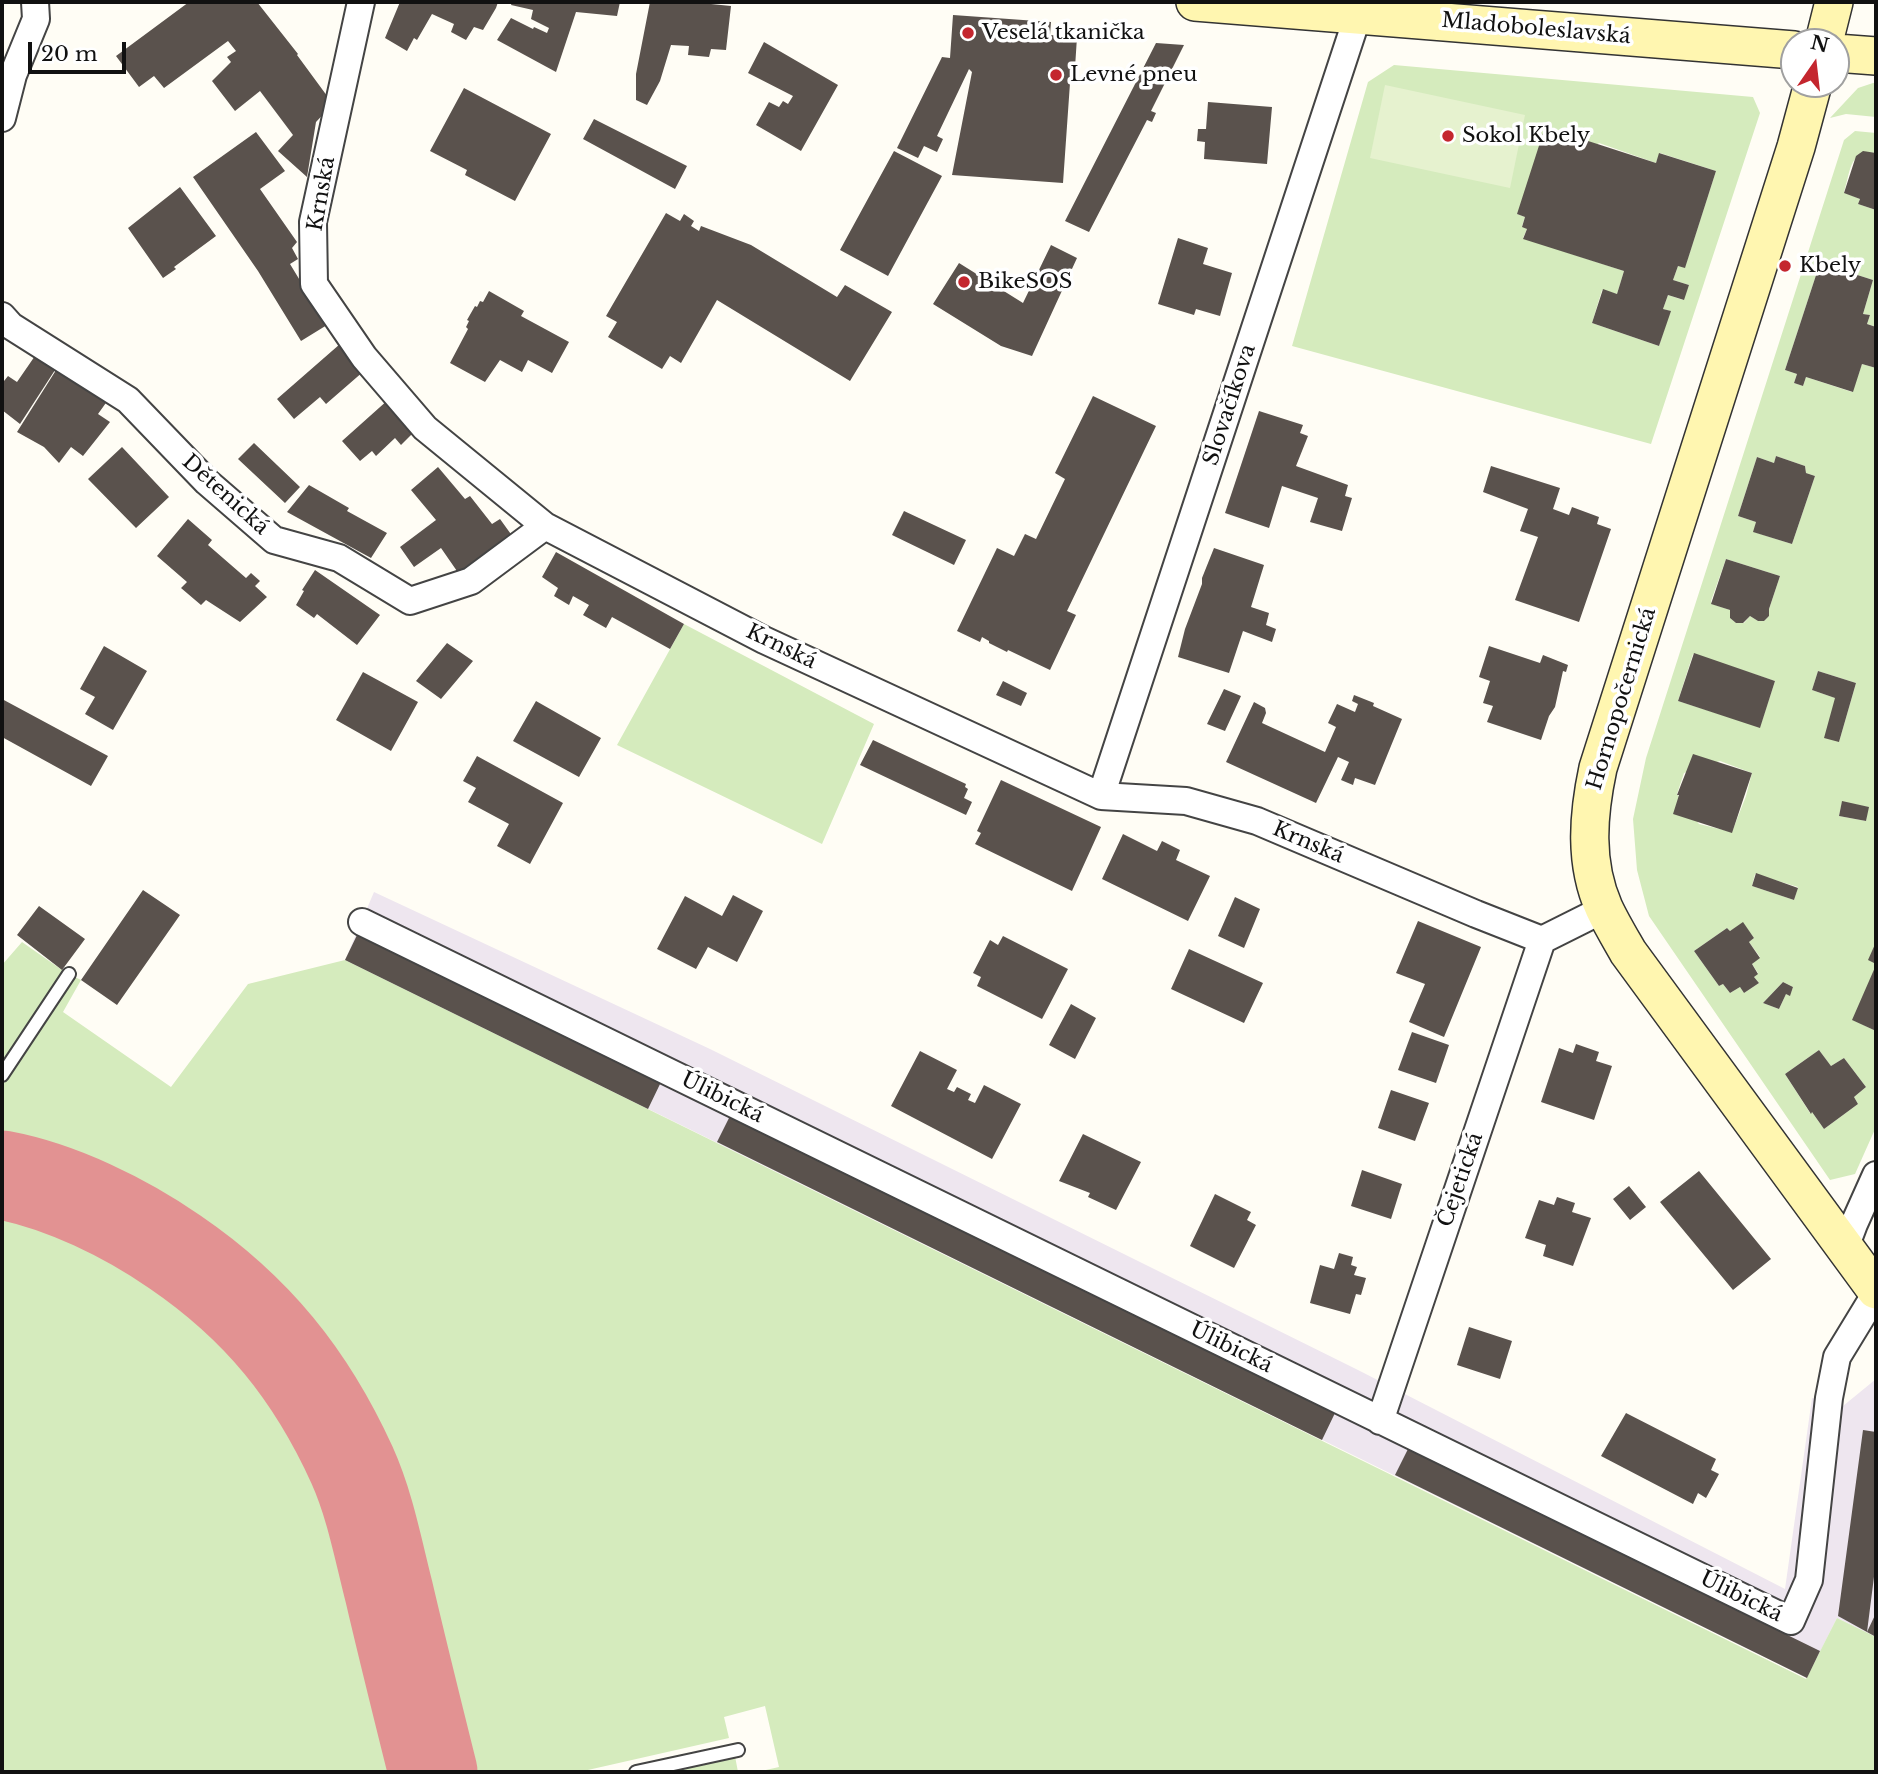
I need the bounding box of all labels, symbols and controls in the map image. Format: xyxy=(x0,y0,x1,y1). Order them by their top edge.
street label: Mladoboleslavská xyxy=(1440,8,1632,50)
place label: Veselá tkanička xyxy=(982,20,1145,46)
marker: Veselá tkanička xyxy=(960,25,976,41)
scale bar xyxy=(32,28,130,72)
north arrow xyxy=(1780,28,1850,98)
text: N xyxy=(1808,31,1831,57)
text: 20 m xyxy=(41,41,98,67)
place label: Levné pneu xyxy=(1070,62,1197,88)
marker: Levné pneu xyxy=(1048,67,1064,83)
place label: Sokol Kbely xyxy=(1462,123,1590,149)
marker: Sokol Kbely xyxy=(1440,128,1456,144)
street label: Krnská xyxy=(303,155,341,233)
place label: Kbely xyxy=(1799,253,1861,279)
marker: Kbely xyxy=(1777,258,1793,274)
place label: BikeSOS xyxy=(978,269,1072,295)
marker: BikeSOS xyxy=(956,274,972,290)
street label: Slovačíkova xyxy=(1199,341,1261,469)
street label: Dětenická xyxy=(176,449,274,541)
street label: Hornopočernická xyxy=(1582,605,1662,793)
street label: Krnská xyxy=(742,619,820,675)
street label: Krnská xyxy=(1269,817,1347,869)
street label: Úlibická xyxy=(677,1067,767,1129)
street label: Čejetická xyxy=(1433,1129,1489,1231)
street label: Úlibická xyxy=(1186,1317,1276,1379)
street label: Úlibická xyxy=(1696,1566,1786,1628)

